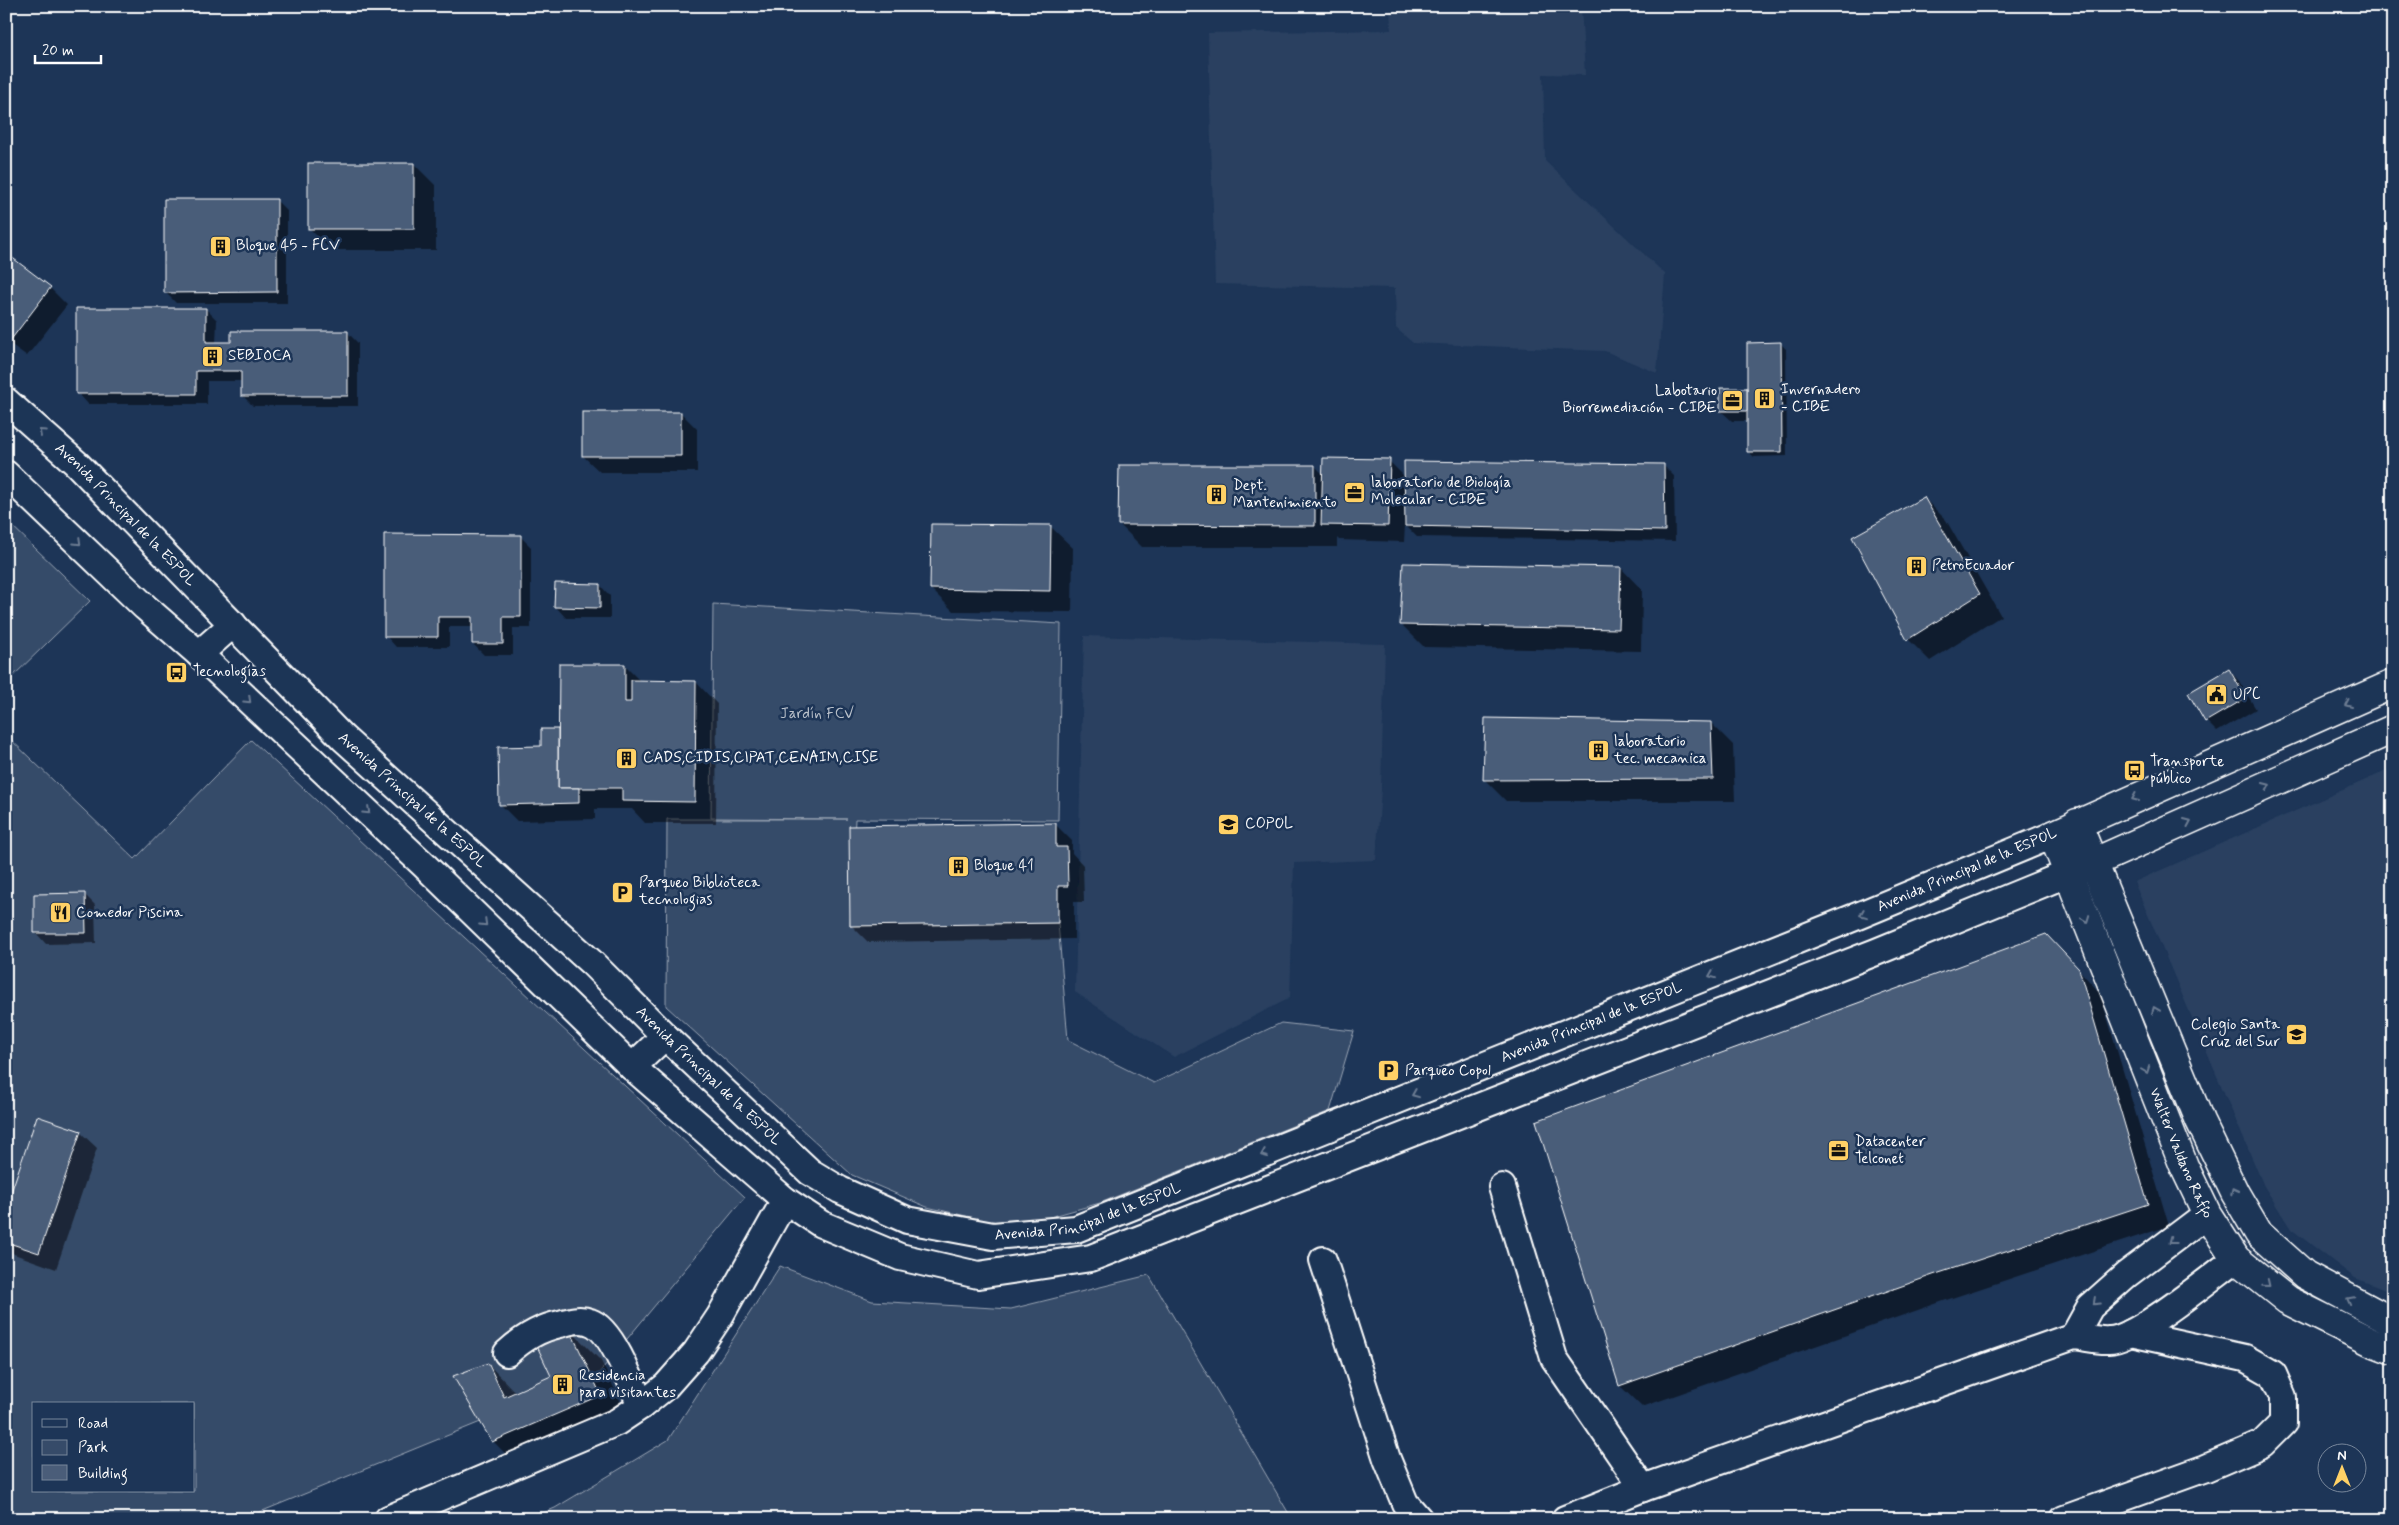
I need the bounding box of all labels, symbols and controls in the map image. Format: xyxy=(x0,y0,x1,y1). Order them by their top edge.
scale bar xyxy=(35,32,101,64)
text: 20 m xyxy=(42,41,74,61)
building icon: Bloque 45 - FCV xyxy=(208,234,232,258)
place label: Bloque 45 - FCV xyxy=(236,236,340,256)
building icon: SEBIOCA xyxy=(200,344,224,368)
place label: SEBIOCA xyxy=(228,346,292,366)
place label: Invernadero - CIBE xyxy=(1781,380,1861,417)
place label: Labotario Biorremediación - CIBE xyxy=(1563,381,1717,418)
building icon: Invernadero - CIBE xyxy=(1753,387,1777,411)
office icon: Labotario Biorremediación - CIBE xyxy=(1721,388,1745,412)
one-way arrow xyxy=(38,429,47,438)
street label: Avenida Principal de la ESPOL xyxy=(50,439,201,591)
place label: laboratorio de Biología Molecular - CIBE xyxy=(1371,473,1511,510)
place label: Dept. Mantenimiento xyxy=(1233,476,1337,513)
office icon: laboratorio de Biología Molecular - CIBE xyxy=(1343,480,1367,504)
building icon: Dept. Mantenimiento xyxy=(1205,483,1229,507)
one-way arrow xyxy=(72,536,81,545)
building icon: PetroEcuador xyxy=(1904,554,1928,578)
place label: PetroEcuador xyxy=(1932,556,2014,576)
bus stop icon: Tecnologías xyxy=(165,660,189,684)
place label: Tecnologías xyxy=(193,662,266,683)
public building icon: UPC xyxy=(2205,683,2229,707)
place label: UPC xyxy=(2233,685,2261,705)
one-way arrow xyxy=(243,694,252,703)
one-way arrow xyxy=(2344,698,2353,709)
park label: Jardín FCV xyxy=(780,704,854,724)
street label: Avenida Principal de la ESPOL xyxy=(334,728,491,873)
place label: laboratorio tec. mecanica xyxy=(1613,732,1707,769)
building icon: laboratorio tec. mecanica xyxy=(1586,739,1610,763)
building icon: CADS,CIDIS,CIPAT,CENAIM,CISE xyxy=(615,746,639,770)
place label: CADS,CIDIS,CIPAT,CENAIM,CISE xyxy=(643,748,878,768)
place label: Transporte público xyxy=(2150,752,2224,789)
bus stop icon: Transporte público xyxy=(2122,759,2146,783)
one-way arrow xyxy=(2262,782,2271,793)
one-way arrow xyxy=(2132,792,2140,802)
one-way arrow xyxy=(361,805,370,814)
school or university icon: COPOL xyxy=(1217,812,1241,836)
place label: COPOL xyxy=(1245,814,1293,834)
one-way arrow xyxy=(2183,817,2192,828)
street label: Avenida Principal de la ESPOL xyxy=(1874,823,2060,917)
building icon: Bloque 41 xyxy=(946,854,970,878)
place label: Bloque 41 xyxy=(974,856,1034,876)
place label: Parqueo Biblioteca tecnologias xyxy=(638,873,761,911)
parking icon: Parqueo Biblioteca tecnologias xyxy=(611,880,635,904)
restaurant icon: Comedor Piscina xyxy=(48,901,72,925)
place label: Comedor Piscina xyxy=(76,903,184,923)
one-way arrow xyxy=(1859,908,1868,918)
one-way arrow xyxy=(2080,914,2091,923)
one-way arrow xyxy=(479,918,488,927)
one-way arrow xyxy=(1708,968,1717,979)
street label: Avenida Principal de la ESPOL xyxy=(1498,977,1685,1068)
street label: Avenida Principal de la ESPOL xyxy=(631,1002,786,1150)
one-way arrow xyxy=(2150,1006,2161,1015)
place label: Colegio Santa Cruz del Sur xyxy=(2191,1015,2281,1052)
school or university icon: Colegio Santa Cruz del Sur xyxy=(2284,1022,2308,1046)
parking icon: Parqueo Copol xyxy=(1377,1059,1401,1083)
place label: Parqueo Copol xyxy=(1405,1061,1491,1081)
one-way arrow xyxy=(2140,1065,2150,1074)
street label: Walter Valdano Raffo xyxy=(2144,1085,2218,1223)
one-way arrow xyxy=(1411,1088,1420,1098)
place label: Datacenter Telconet xyxy=(1855,1132,1926,1169)
office icon: Datacenter Telconet xyxy=(1827,1139,1851,1163)
one-way arrow xyxy=(1260,1148,1269,1158)
street label: Avenida Principal de la ESPOL xyxy=(994,1178,1184,1246)
one-way arrow xyxy=(2230,1187,2240,1196)
one-way arrow xyxy=(2169,1235,2178,1243)
one-way arrow xyxy=(2261,1278,2270,1286)
one-way arrow xyxy=(2092,1296,2101,1305)
one-way arrow xyxy=(2346,1296,2355,1306)
place label: Residencia para visitantes xyxy=(579,1366,677,1403)
building icon: Residencia para visitantes xyxy=(551,1373,575,1397)
legend xyxy=(32,1402,195,1492)
text: Road xyxy=(78,1414,108,1434)
text: Park xyxy=(78,1438,108,1458)
north arrow xyxy=(2316,1442,2366,1492)
text: N xyxy=(2337,1447,2347,1465)
text: Building xyxy=(78,1464,128,1485)

